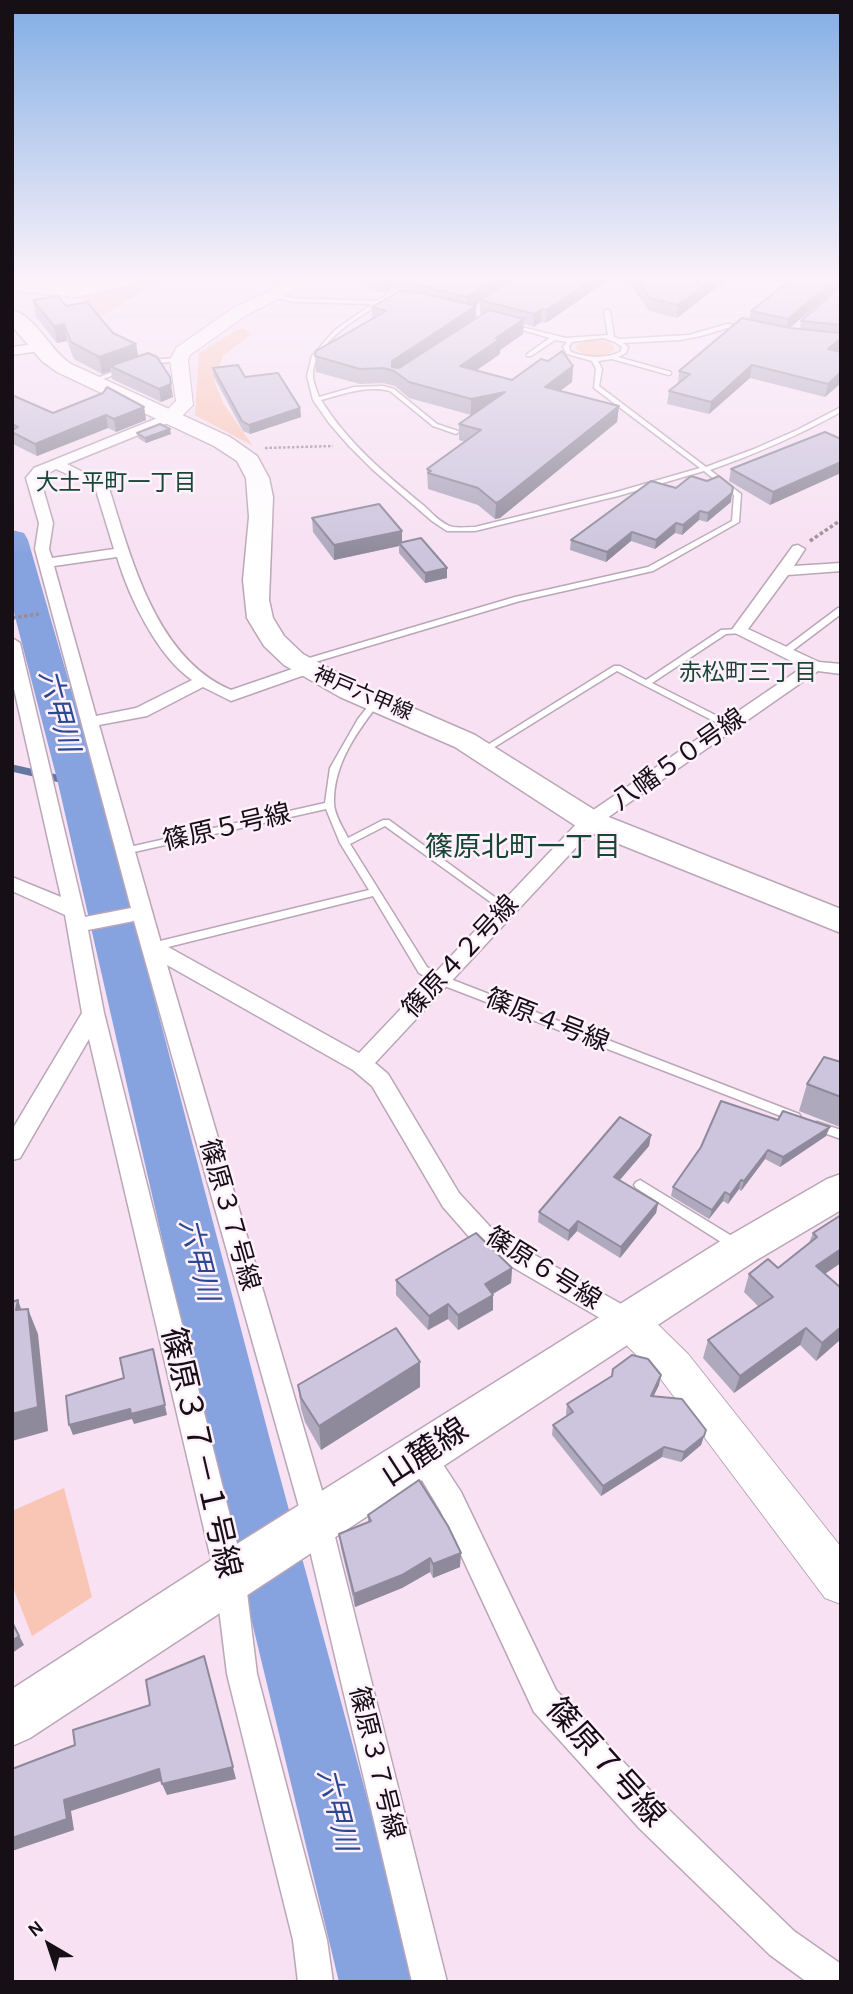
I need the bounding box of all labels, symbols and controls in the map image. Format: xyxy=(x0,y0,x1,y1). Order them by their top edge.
district label: 大土平町一丁目 xyxy=(36,469,196,497)
district label: 赤松町三丁目 xyxy=(679,659,817,687)
street label: 神戸六甲線 xyxy=(310,662,416,726)
water label: 六甲川 xyxy=(31,666,85,756)
street label: 八幡５０号線 xyxy=(606,702,752,818)
street label: 篠原５号線 xyxy=(160,798,294,858)
district label: 篠原北町一丁目 xyxy=(425,831,621,865)
street label: 篠原４２号線 xyxy=(396,889,526,1025)
street label: 篠原４号線 xyxy=(481,983,613,1059)
street label: 篠原３７号線 xyxy=(193,1136,265,1294)
water label: 六甲川 xyxy=(172,1215,224,1305)
street label: 篠原６号線 xyxy=(480,1221,606,1317)
street label: 篠原３７－１号線 xyxy=(152,1324,248,1582)
street label: 山麓線 xyxy=(374,1411,476,1495)
street label: 篠原３７号線 xyxy=(342,1684,410,1842)
street label: 篠原７号線 xyxy=(537,1691,673,1835)
water label: 六甲川 xyxy=(310,1765,362,1855)
north arrow xyxy=(14,1910,84,1980)
text: N xyxy=(24,1916,48,1942)

